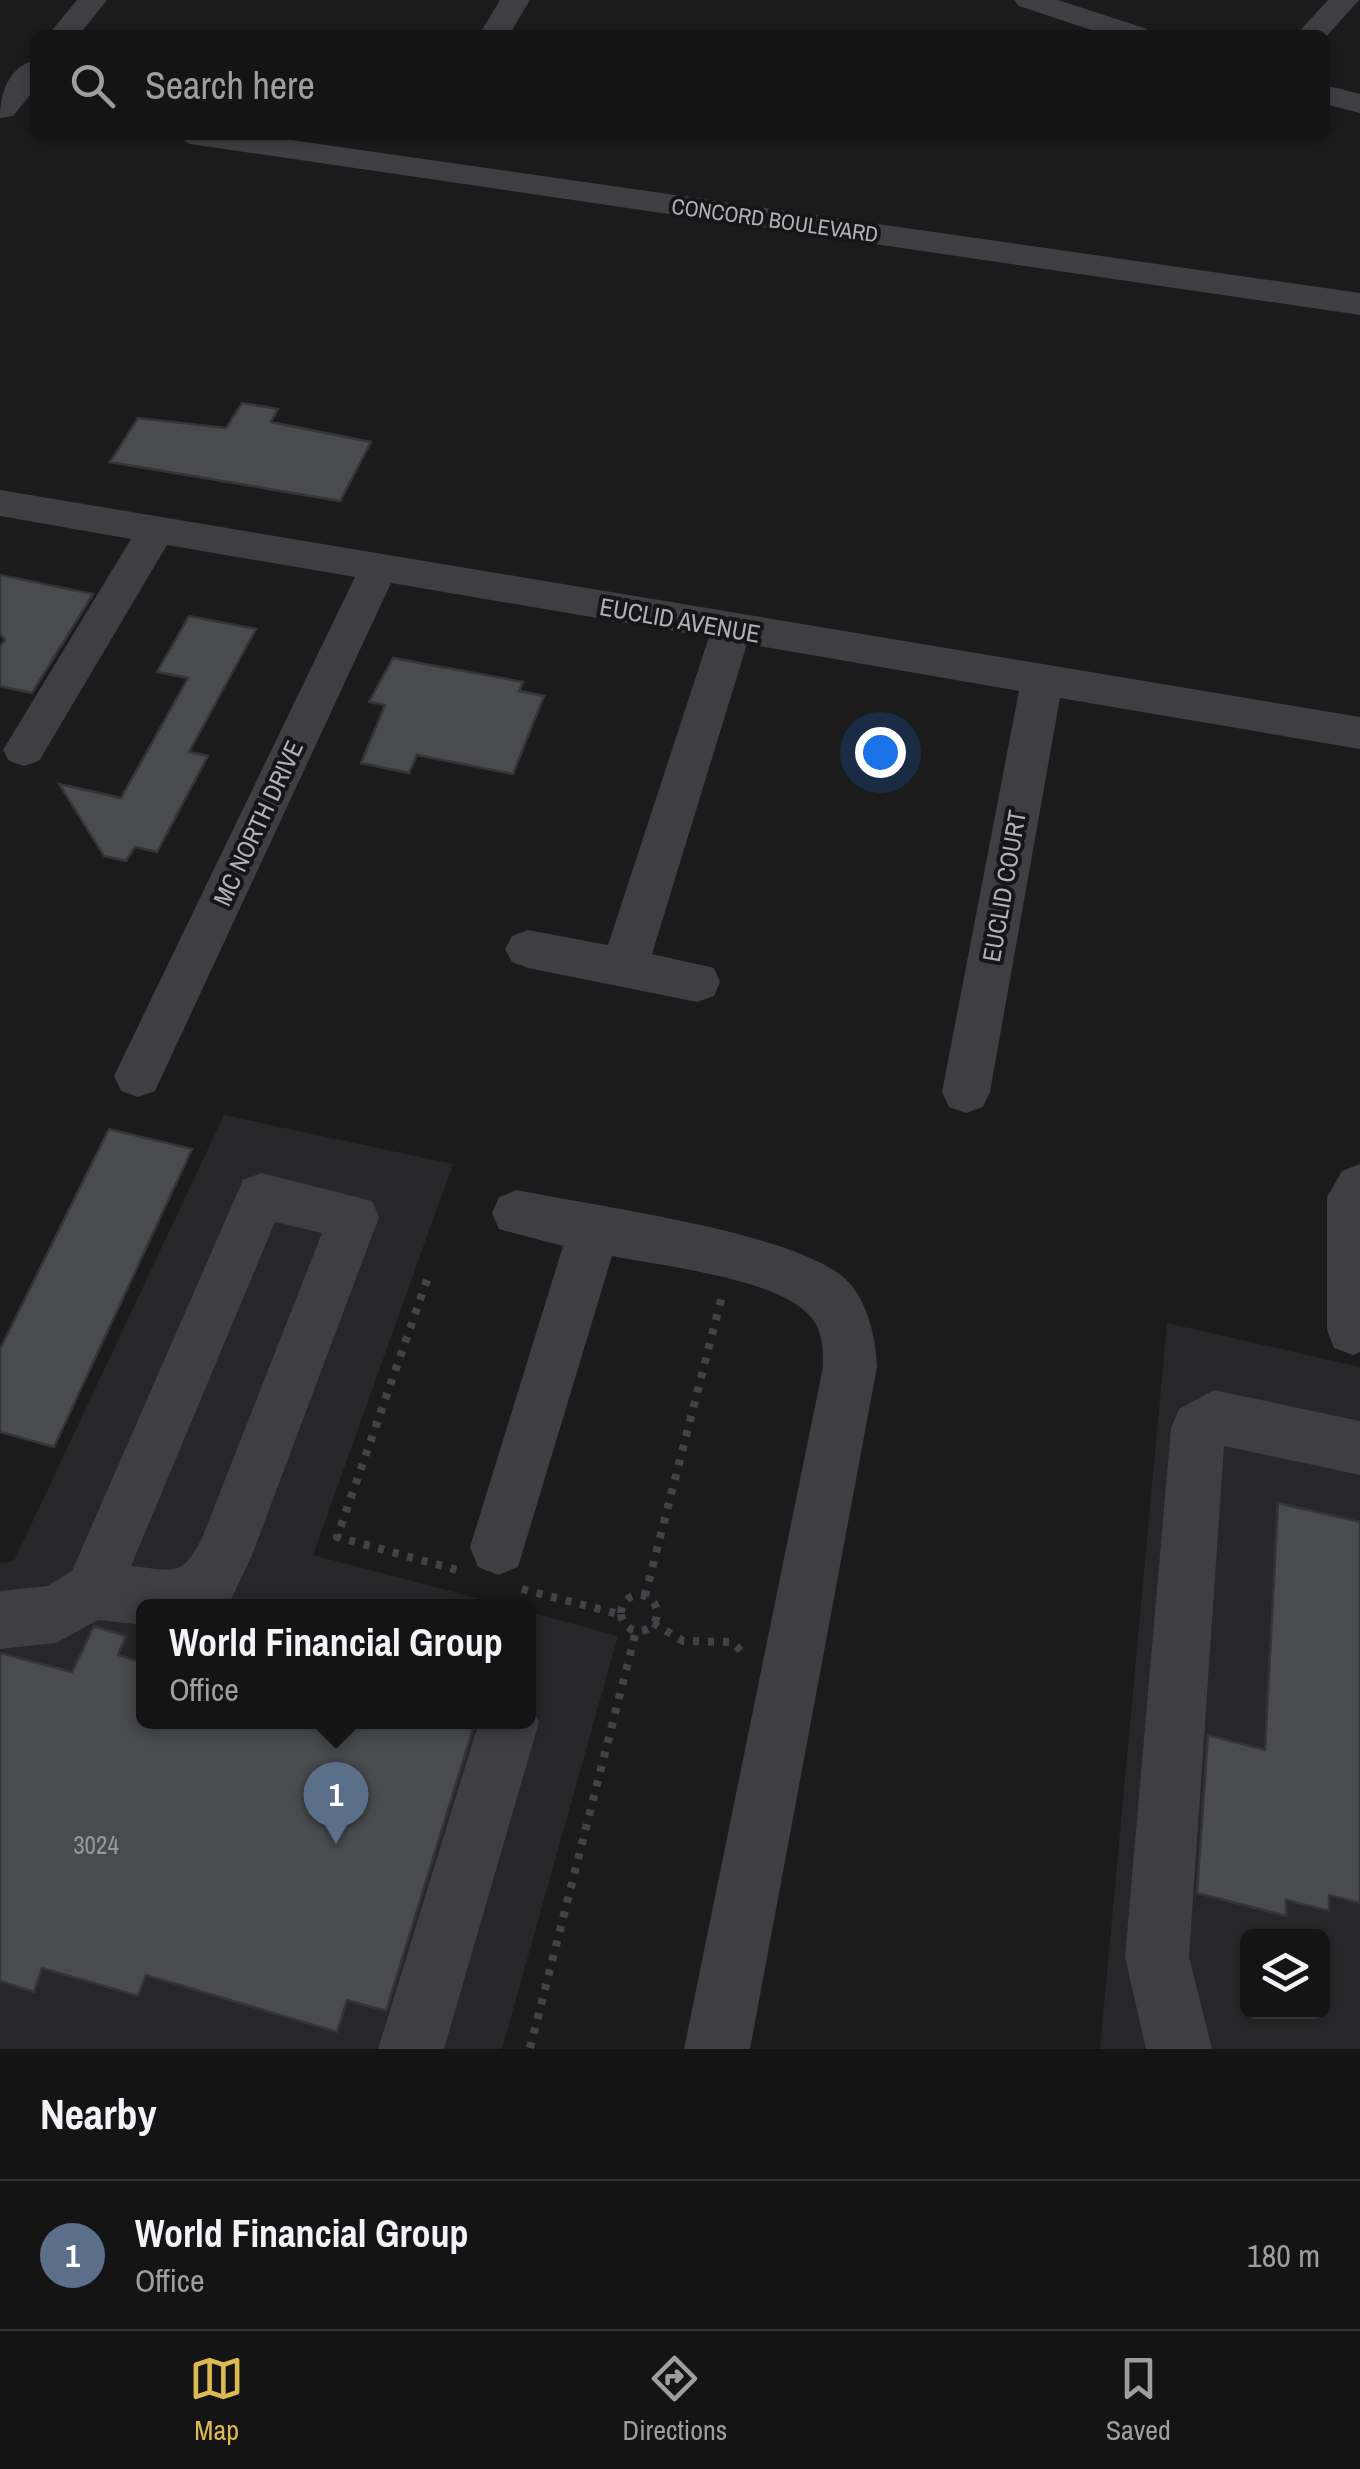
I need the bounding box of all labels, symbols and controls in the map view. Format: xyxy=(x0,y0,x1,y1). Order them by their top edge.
search box xyxy=(30,30,1330,140)
icon: search xyxy=(65,58,120,113)
text: Search here xyxy=(145,60,315,111)
street label: CONCORD BOULEVARD xyxy=(670,191,880,249)
street label: EUCLID AVENUE xyxy=(597,589,763,651)
your location xyxy=(855,727,906,778)
street label: MC NORTH DRIVE xyxy=(205,735,311,911)
street label: EUCLID COURT xyxy=(974,807,1034,964)
popup xyxy=(136,1599,536,1729)
text: World Financial Group xyxy=(169,1617,503,1668)
text: Office xyxy=(169,1668,239,1711)
pin: 1 xyxy=(304,1762,368,1844)
house number: 3024 xyxy=(73,1828,119,1862)
map controls xyxy=(1240,1929,1330,2019)
button: layers xyxy=(1240,1929,1330,2019)
text: Nearby xyxy=(40,2086,157,2142)
text: World Financial Group xyxy=(135,2208,469,2259)
text: 1 xyxy=(65,2234,80,2277)
text: 180 m xyxy=(1247,2234,1320,2277)
text: Office xyxy=(135,2259,205,2302)
tab: Map xyxy=(189,2351,244,2449)
tab: Directions xyxy=(623,2351,727,2449)
tab: Saved xyxy=(1106,2351,1171,2449)

